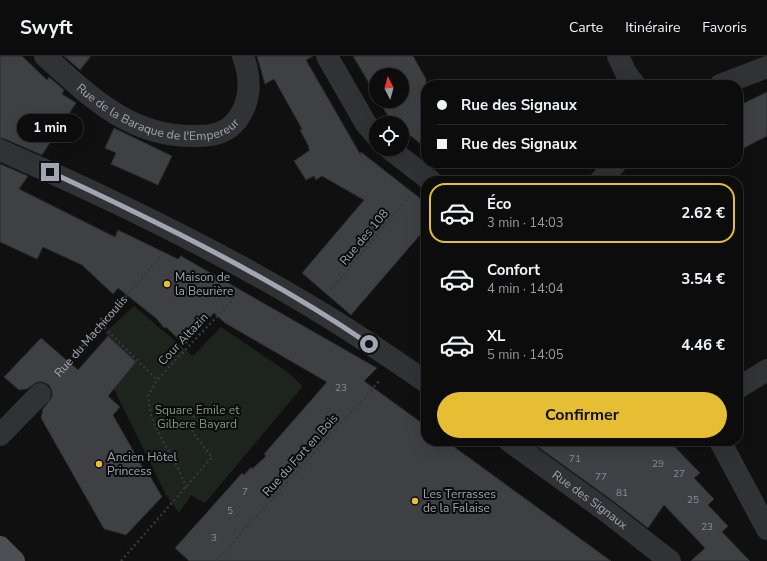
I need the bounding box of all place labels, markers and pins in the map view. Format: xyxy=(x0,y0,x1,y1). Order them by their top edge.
place label: Maison de la Beurière xyxy=(175,269,233,299)
marker: Maison de la Beurière xyxy=(162,279,172,289)
place label: Ancien Hôtel Princess xyxy=(107,449,177,479)
marker: Ancien Hôtel Princess xyxy=(94,459,104,469)
place label: Les Terrasses de la Falaise xyxy=(423,486,496,516)
marker: Les Terrasses de la Falaise xyxy=(410,496,420,506)

